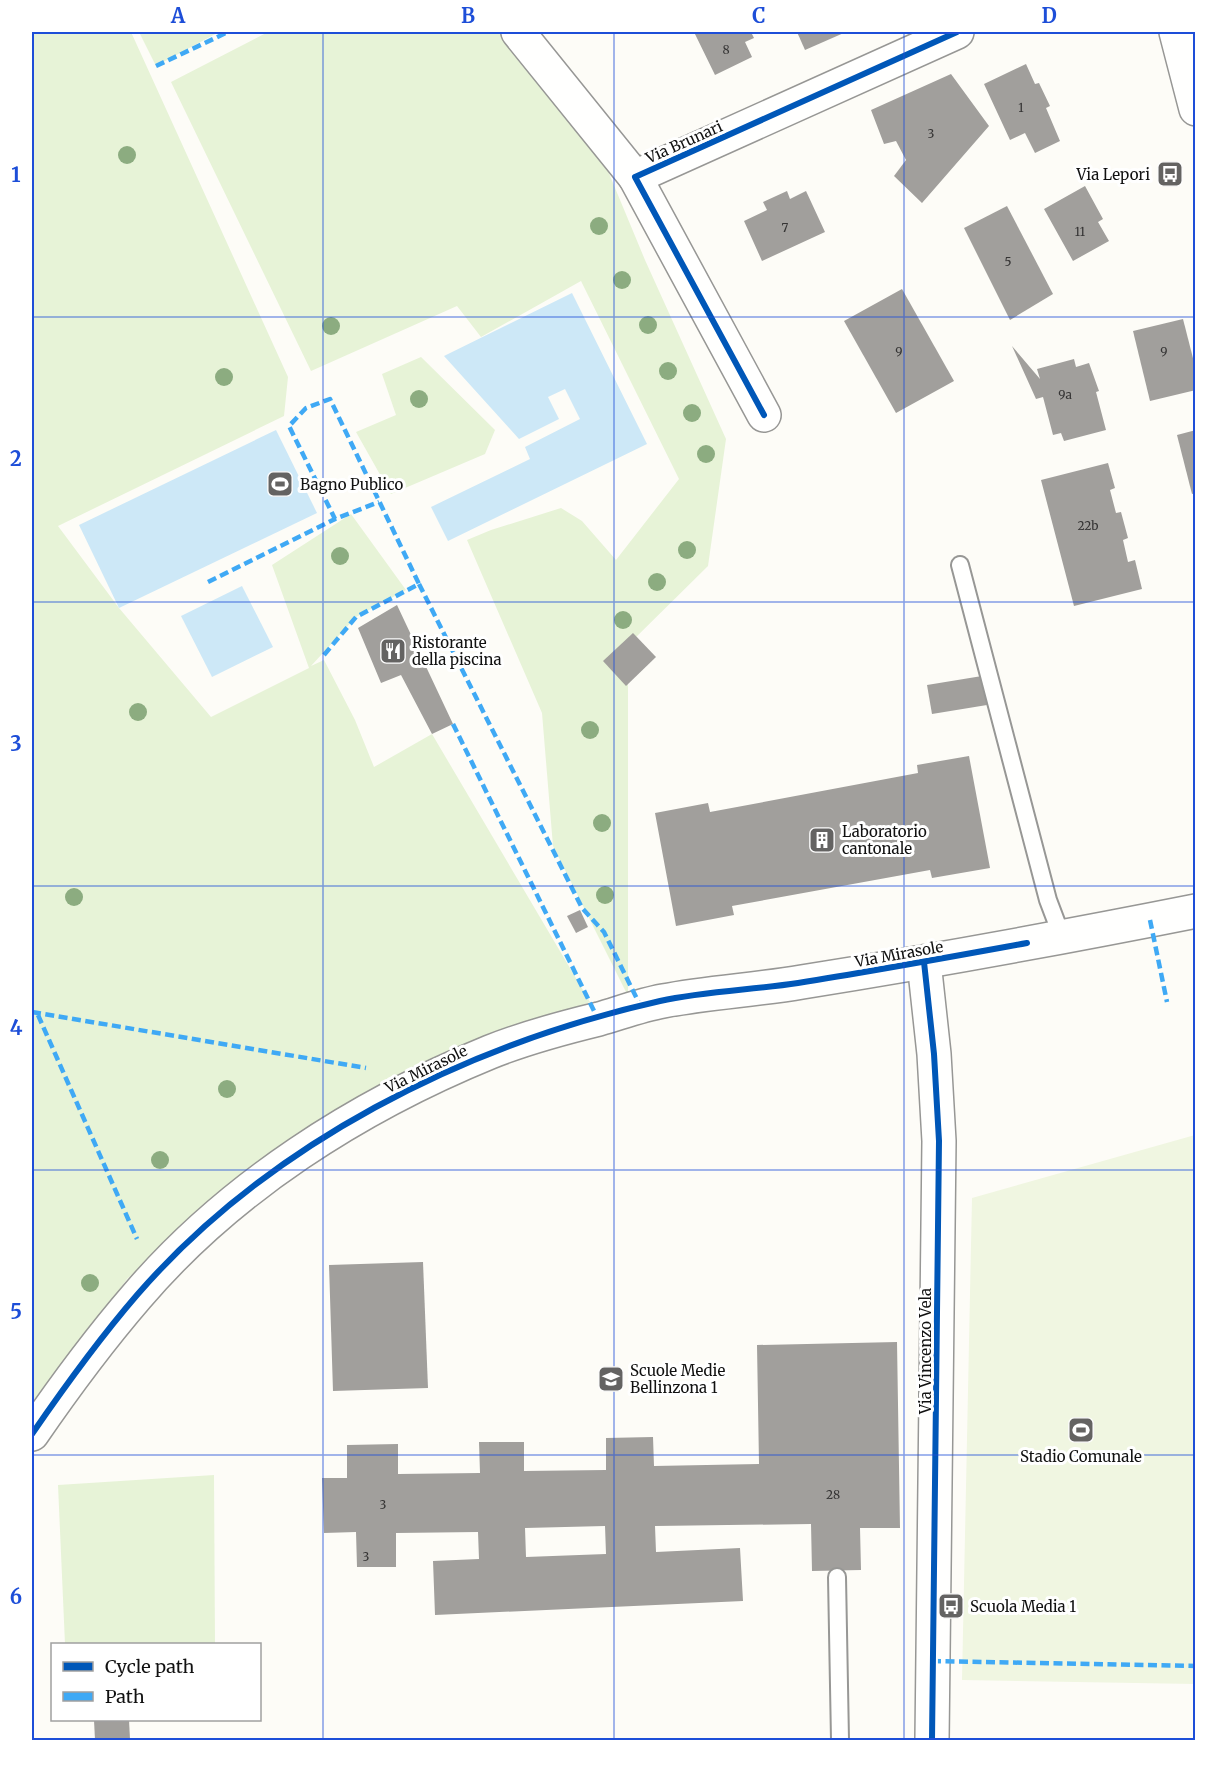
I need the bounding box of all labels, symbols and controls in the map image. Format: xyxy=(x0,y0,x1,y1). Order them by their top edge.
text: A xyxy=(170,3,186,28)
text: B xyxy=(461,3,475,28)
text: C xyxy=(752,3,766,28)
text: D xyxy=(1041,3,1057,28)
house number: 8 xyxy=(722,42,730,57)
house number: 1 xyxy=(1018,100,1024,115)
street label: Via Brunari xyxy=(642,117,725,168)
house number: 3 xyxy=(928,126,935,141)
bus stop icon: Via Lepori xyxy=(1155,159,1185,189)
text: 1 xyxy=(11,162,21,187)
place label: Via Lepori xyxy=(1075,165,1150,184)
house number: 7 xyxy=(782,220,789,235)
house number: 11 xyxy=(1075,224,1086,239)
house number: 5 xyxy=(1004,254,1012,269)
house number: 9 xyxy=(895,344,903,359)
house number: 9 xyxy=(1160,344,1168,359)
house number: 9a xyxy=(1058,387,1072,402)
text: 2 xyxy=(10,446,22,471)
sports icon: Bagno Publico xyxy=(265,469,295,499)
place label: Bagno Publico xyxy=(300,475,404,494)
house number: 22b xyxy=(1077,518,1099,533)
place label: Ristorante della piscina xyxy=(412,633,502,669)
restaurant icon: Ristorante della piscina xyxy=(378,636,408,666)
text: 3 xyxy=(10,731,22,756)
place label: Laboratorio cantonale xyxy=(842,822,927,858)
building icon: Laboratorio cantonale xyxy=(807,825,837,855)
street label: Via Mirasole xyxy=(852,937,945,971)
text: 4 xyxy=(10,1015,23,1040)
street label: Via Mirasole xyxy=(381,1041,470,1098)
street label: Via Vincenzo Vela xyxy=(916,1288,935,1415)
text: 5 xyxy=(10,1299,22,1324)
place label: Scuole Medie Bellinzona 1 xyxy=(630,1361,725,1397)
school or university icon: Scuole Medie Bellinzona 1 xyxy=(596,1364,626,1394)
sports icon: Stadio Comunale xyxy=(1066,1415,1096,1445)
place label: Stadio Comunale xyxy=(1020,1447,1142,1466)
house number: 28 xyxy=(826,1487,840,1502)
house number: 3 xyxy=(380,1497,387,1512)
house number: 3 xyxy=(363,1549,370,1564)
text: 6 xyxy=(10,1584,22,1609)
bus stop icon: Scuola Media 1 xyxy=(936,1591,966,1621)
place label: Scuola Media 1 xyxy=(970,1597,1076,1616)
legend xyxy=(51,1643,261,1721)
text: Cycle path xyxy=(105,1655,195,1678)
text: Path xyxy=(105,1685,145,1708)

